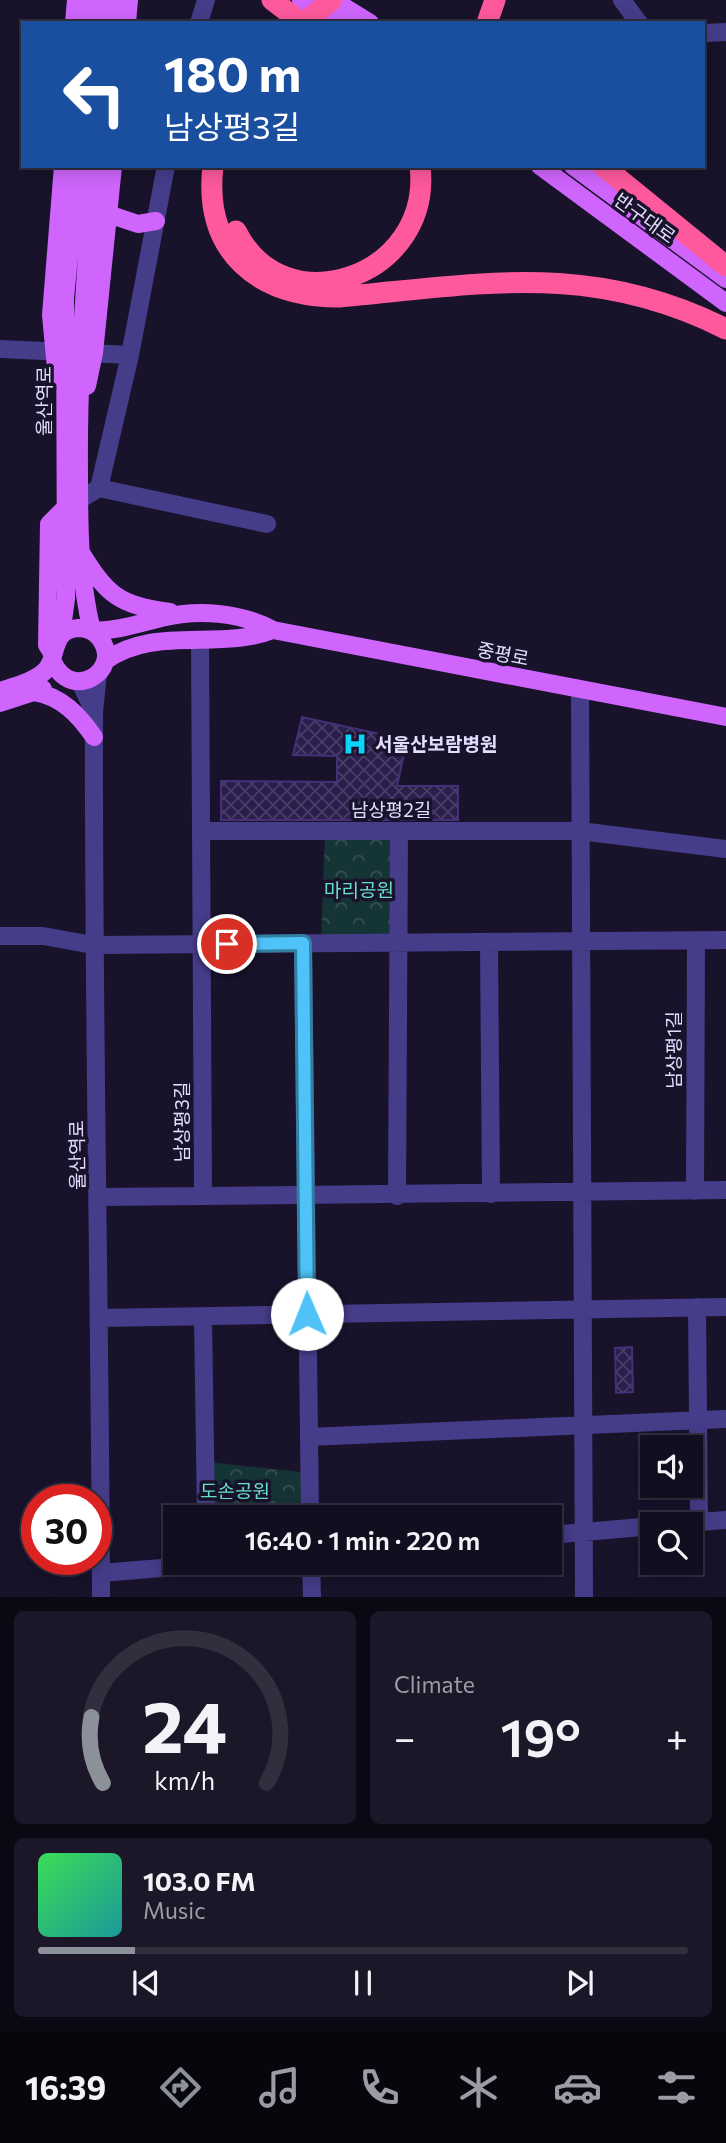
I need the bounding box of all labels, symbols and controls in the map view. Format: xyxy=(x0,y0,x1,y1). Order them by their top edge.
text: 180 m xyxy=(164,42,301,102)
icon: left xyxy=(49,49,140,140)
text: 남상평3길 xyxy=(164,106,300,146)
street label: 반구대로 xyxy=(610,188,680,247)
street label: 울산역로 xyxy=(32,366,55,436)
street label: 중평로 xyxy=(475,637,531,670)
hospital icon: 서울산보람병원 xyxy=(341,730,369,758)
place label: 서울산보람병원 xyxy=(375,732,497,755)
street label: 남상평2길 xyxy=(351,798,431,821)
park label: 마리공원 xyxy=(324,878,394,901)
pin xyxy=(197,914,257,974)
icon: arrive xyxy=(208,925,246,963)
street label: 남상평1길 xyxy=(662,1011,685,1089)
street label: 남상평3길 xyxy=(170,1082,193,1162)
street label: 울산역로 xyxy=(64,1120,89,1190)
position arrow xyxy=(270,1277,344,1351)
map controls xyxy=(640,1435,703,1575)
button: sound xyxy=(640,1435,703,1498)
park label: 도손공원 xyxy=(200,1479,270,1502)
speed limit sign: 30 xyxy=(21,1484,112,1575)
button: search xyxy=(640,1512,703,1575)
text: 16:40 · 1 min · 220 m xyxy=(245,1524,480,1555)
text: Climate xyxy=(394,1670,475,1698)
text: 24 xyxy=(142,1680,228,1769)
text: 19° xyxy=(500,1704,581,1768)
text: − xyxy=(394,1713,416,1760)
text: + xyxy=(666,1713,688,1760)
text: km/h xyxy=(155,1765,215,1795)
text: 103.0 FM xyxy=(143,1865,255,1896)
text: Music xyxy=(143,1896,206,1924)
icon: previous xyxy=(127,1964,165,2002)
icon: pause xyxy=(344,1964,382,2002)
icon: next xyxy=(561,1964,599,2002)
icon: directions xyxy=(156,2063,205,2112)
icon: music xyxy=(255,2063,304,2112)
icon: phone xyxy=(355,2063,404,2112)
icon: climate xyxy=(454,2063,503,2112)
icon: car xyxy=(553,2063,602,2112)
icon: filters xyxy=(652,2063,701,2112)
text: 16:39 xyxy=(25,2067,106,2107)

